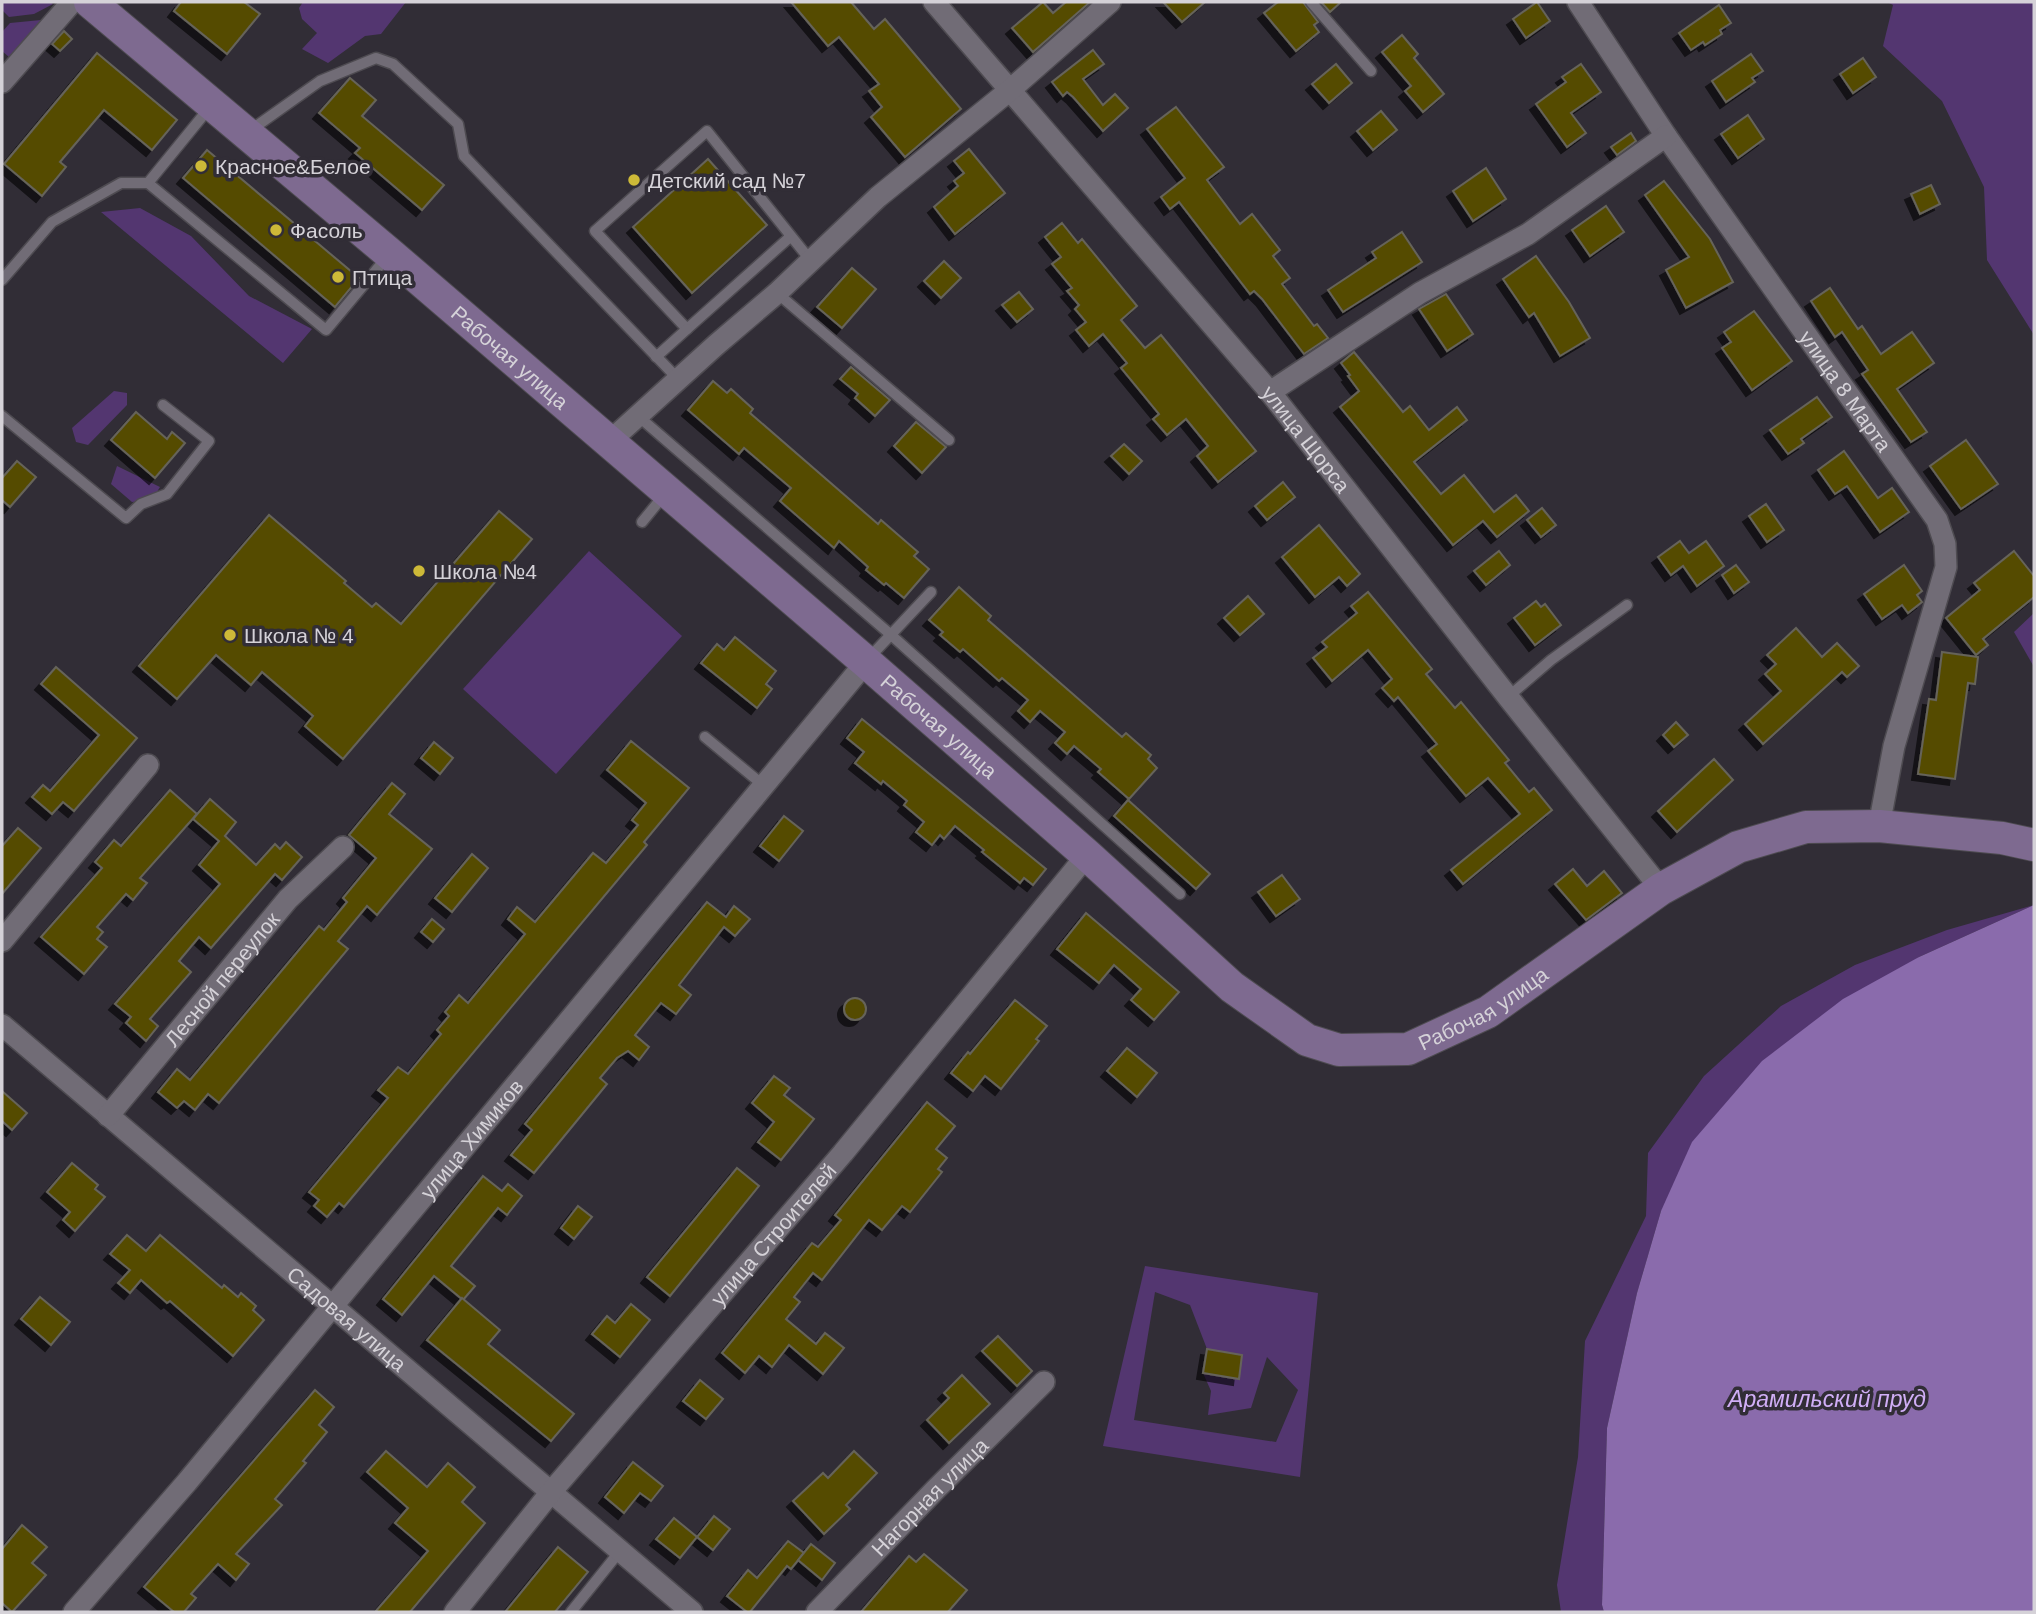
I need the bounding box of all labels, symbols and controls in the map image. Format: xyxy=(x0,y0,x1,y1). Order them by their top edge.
place label: Красное&Белое xyxy=(215,155,371,178)
marker: Красное&Белое xyxy=(193,158,209,174)
place label: Детский сад №7 xyxy=(648,169,806,192)
marker: Детский сад №7 xyxy=(626,172,642,188)
place label: Фасоль xyxy=(290,219,363,242)
marker: Фасоль xyxy=(268,222,284,238)
place label: Птица xyxy=(352,266,412,289)
marker: Птица xyxy=(330,269,346,285)
street label: Рабочая улица xyxy=(447,301,573,413)
street label: улица 8 Марта xyxy=(1795,326,1896,456)
street label: улица Щорса xyxy=(1258,381,1355,497)
place label: Школа №4 xyxy=(433,560,537,583)
marker: Школа №4 xyxy=(411,563,427,579)
place label: Школа № 4 xyxy=(244,624,354,647)
marker: Школа № 4 xyxy=(222,627,238,643)
street label: Рабочая улица xyxy=(877,669,1002,783)
street label: Лесной переулок xyxy=(160,907,284,1050)
street label: Рабочая улица xyxy=(1414,962,1552,1054)
street label: улица Химиков xyxy=(415,1074,527,1203)
street label: улица Строителей xyxy=(706,1159,840,1310)
street label: Садовая улица xyxy=(283,1262,411,1376)
water label: Арамильский пруд xyxy=(1726,1386,1926,1412)
street label: Нагорная улица xyxy=(867,1433,992,1560)

